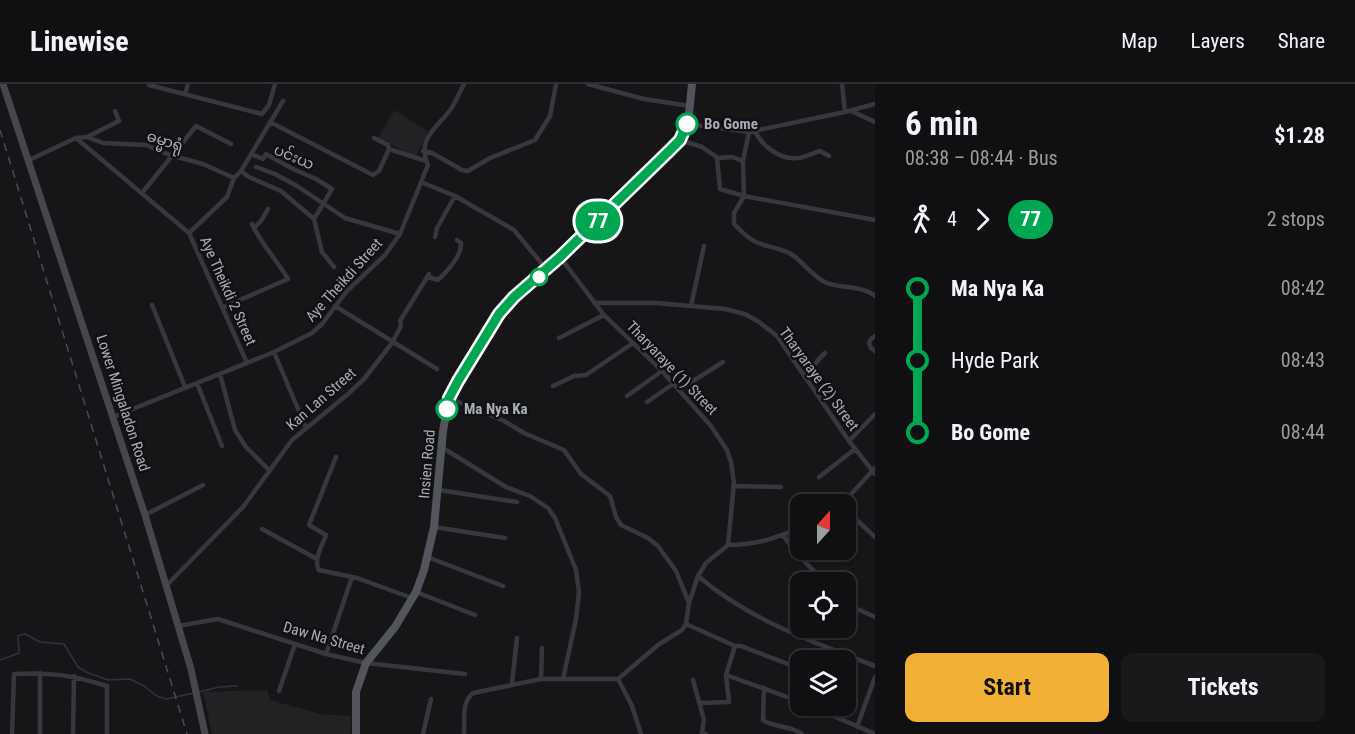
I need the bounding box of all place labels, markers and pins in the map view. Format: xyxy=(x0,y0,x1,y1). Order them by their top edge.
marker: Bo Gome xyxy=(676,113,698,135)
place label: Bo Gome xyxy=(704,115,758,133)
unlabelled marker xyxy=(530,268,548,286)
marker: Ma Nya Ka xyxy=(436,398,458,420)
place label: Ma Nya Ka xyxy=(464,400,528,418)

